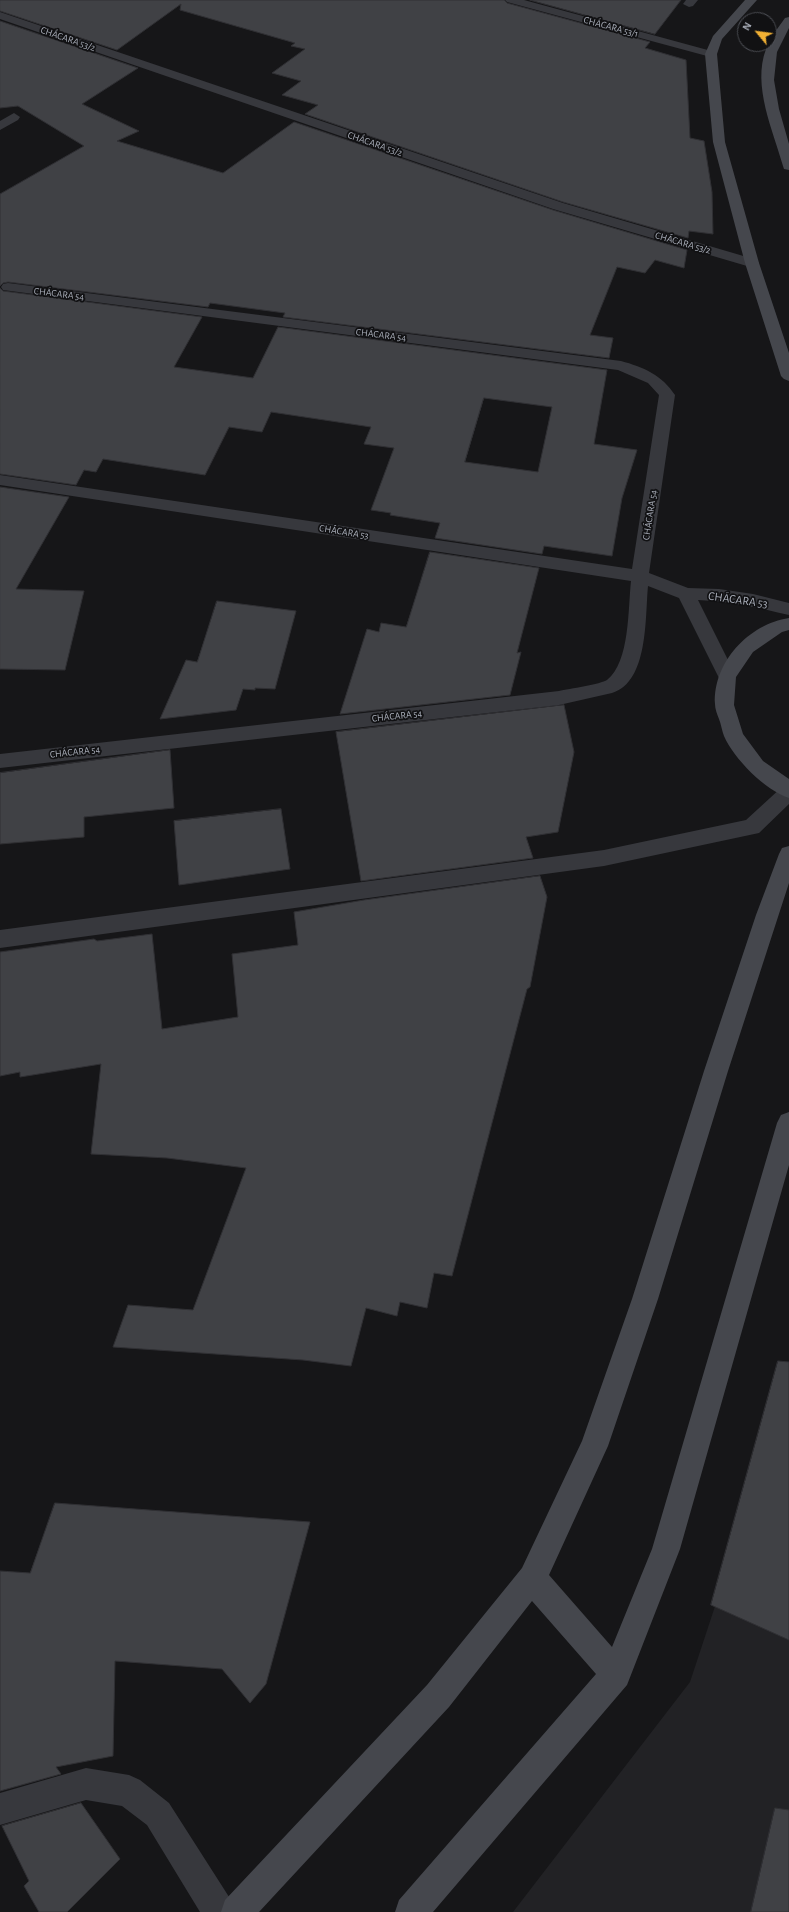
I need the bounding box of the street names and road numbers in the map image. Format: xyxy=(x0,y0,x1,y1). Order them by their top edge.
street label: CHÁCARA 53/1 xyxy=(582,14,640,40)
street label: CHÁCARA 53/2 xyxy=(39,24,97,54)
street label: CHÁCARA 53/2 xyxy=(346,129,404,159)
street label: CHÁCARA 53/2 xyxy=(654,229,712,257)
street label: CHÁCARA 54 xyxy=(33,285,85,303)
street label: CHÁCARA 54 xyxy=(355,326,407,344)
street label: CHÁCARA 54 xyxy=(640,489,660,541)
street label: CHÁCARA 53 xyxy=(318,522,370,542)
street label: CHÁCARA 53 xyxy=(707,589,769,611)
street label: CHÁCARA 54 xyxy=(371,707,423,725)
street label: CHÁCARA 54 xyxy=(49,743,101,761)

